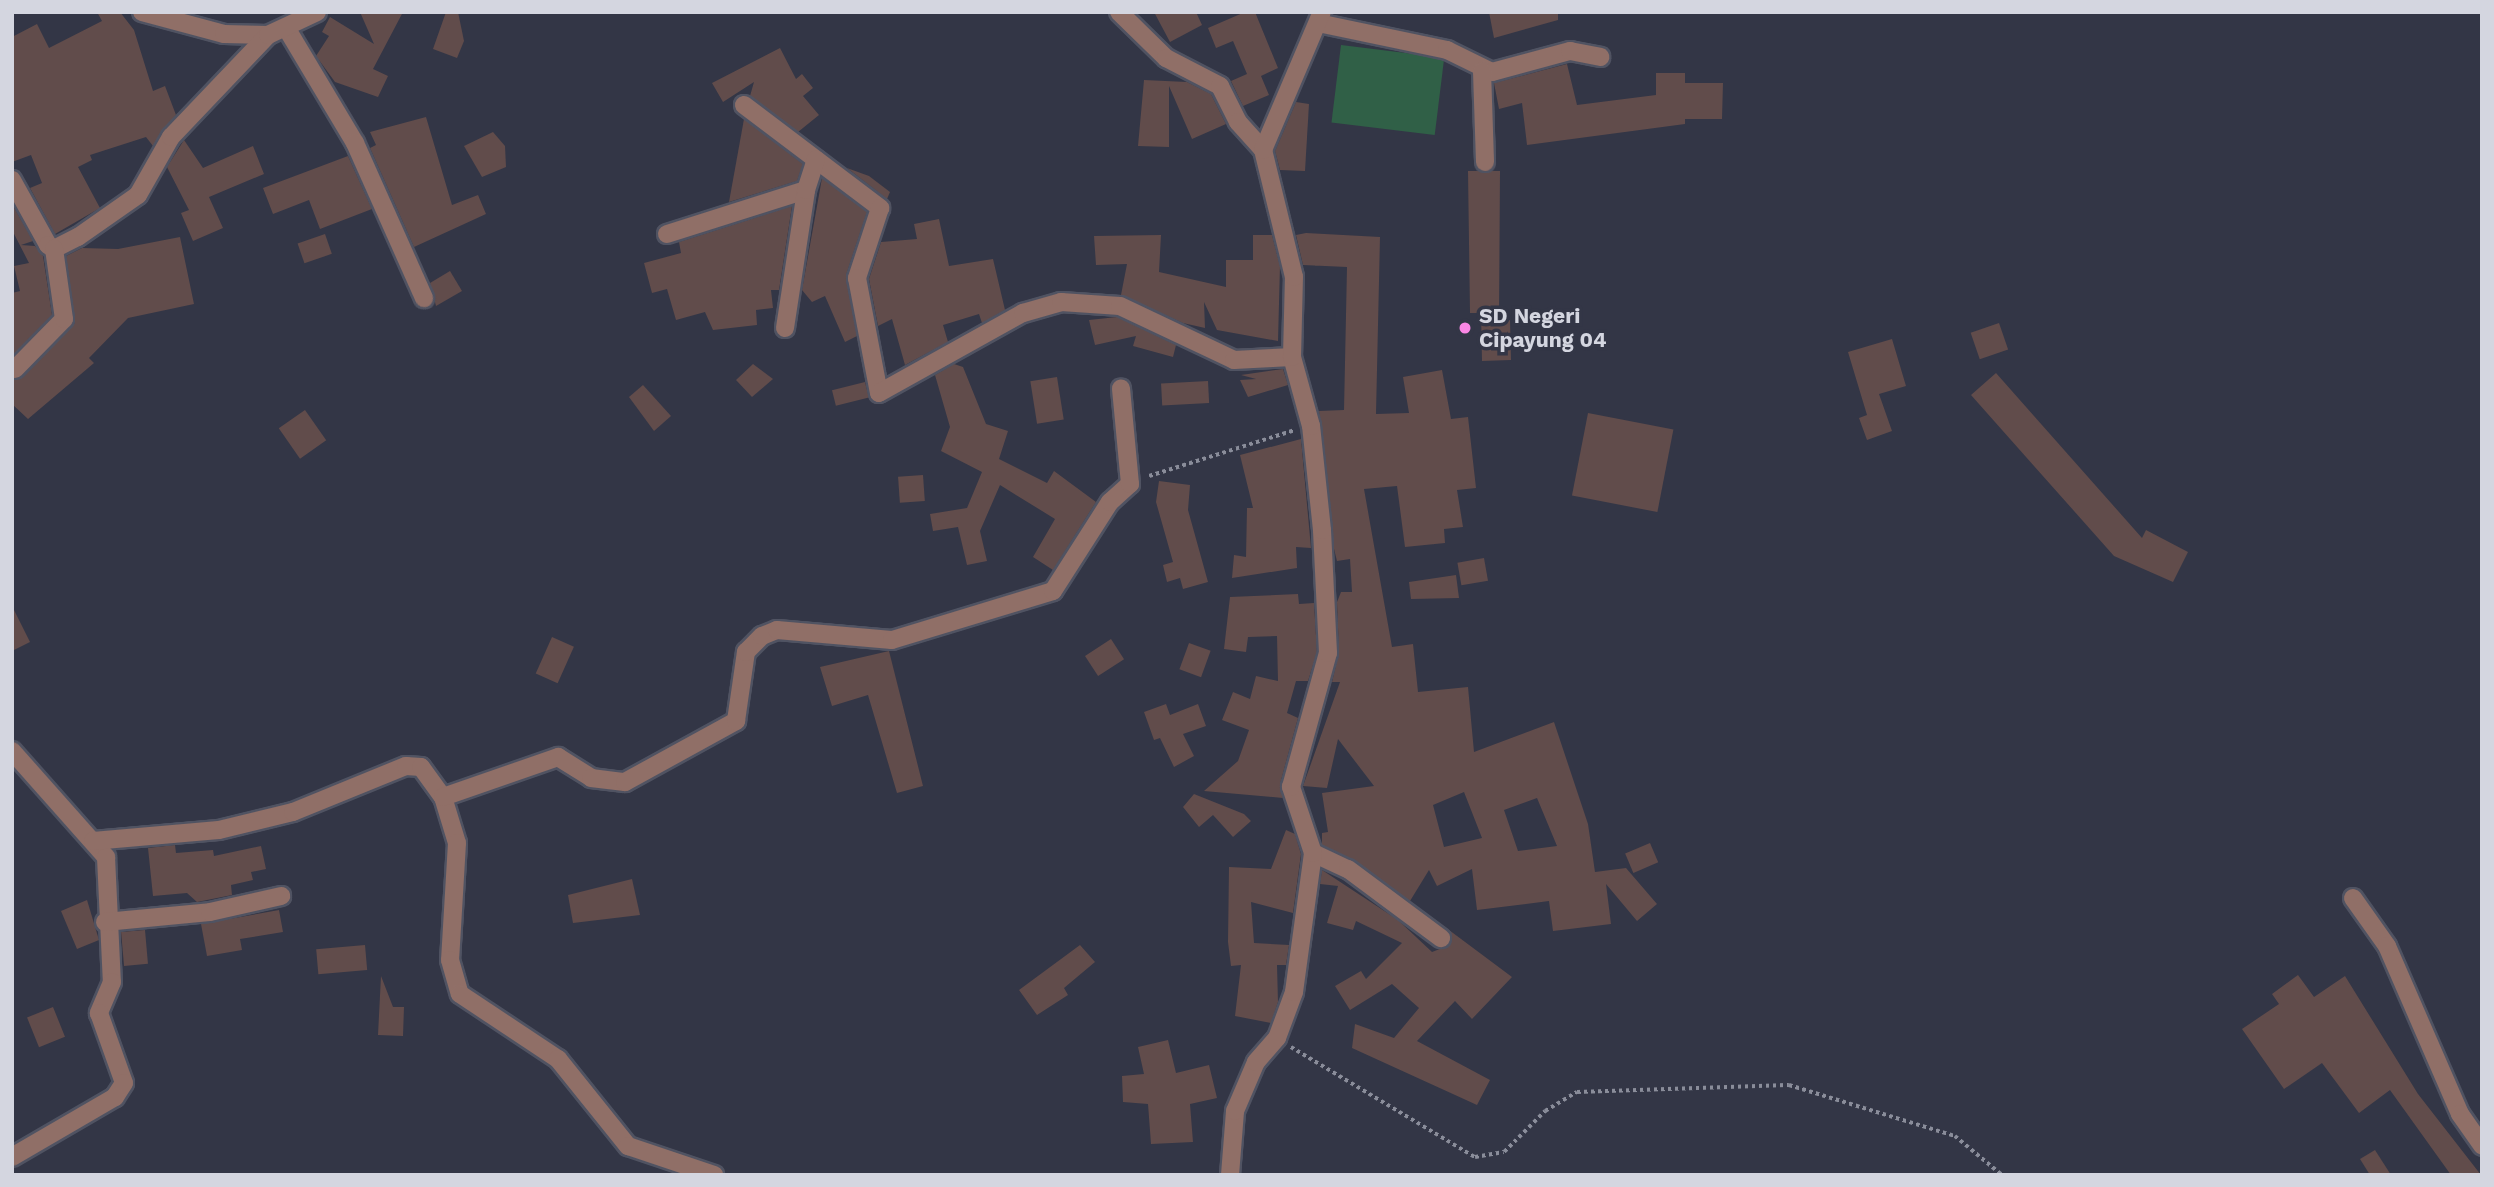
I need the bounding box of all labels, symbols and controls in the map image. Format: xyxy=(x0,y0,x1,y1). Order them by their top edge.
place label: SD Negeri Cipayung 04 xyxy=(1479,303,1607,353)
marker: SD Negeri Cipayung 04 xyxy=(1457,320,1473,336)

